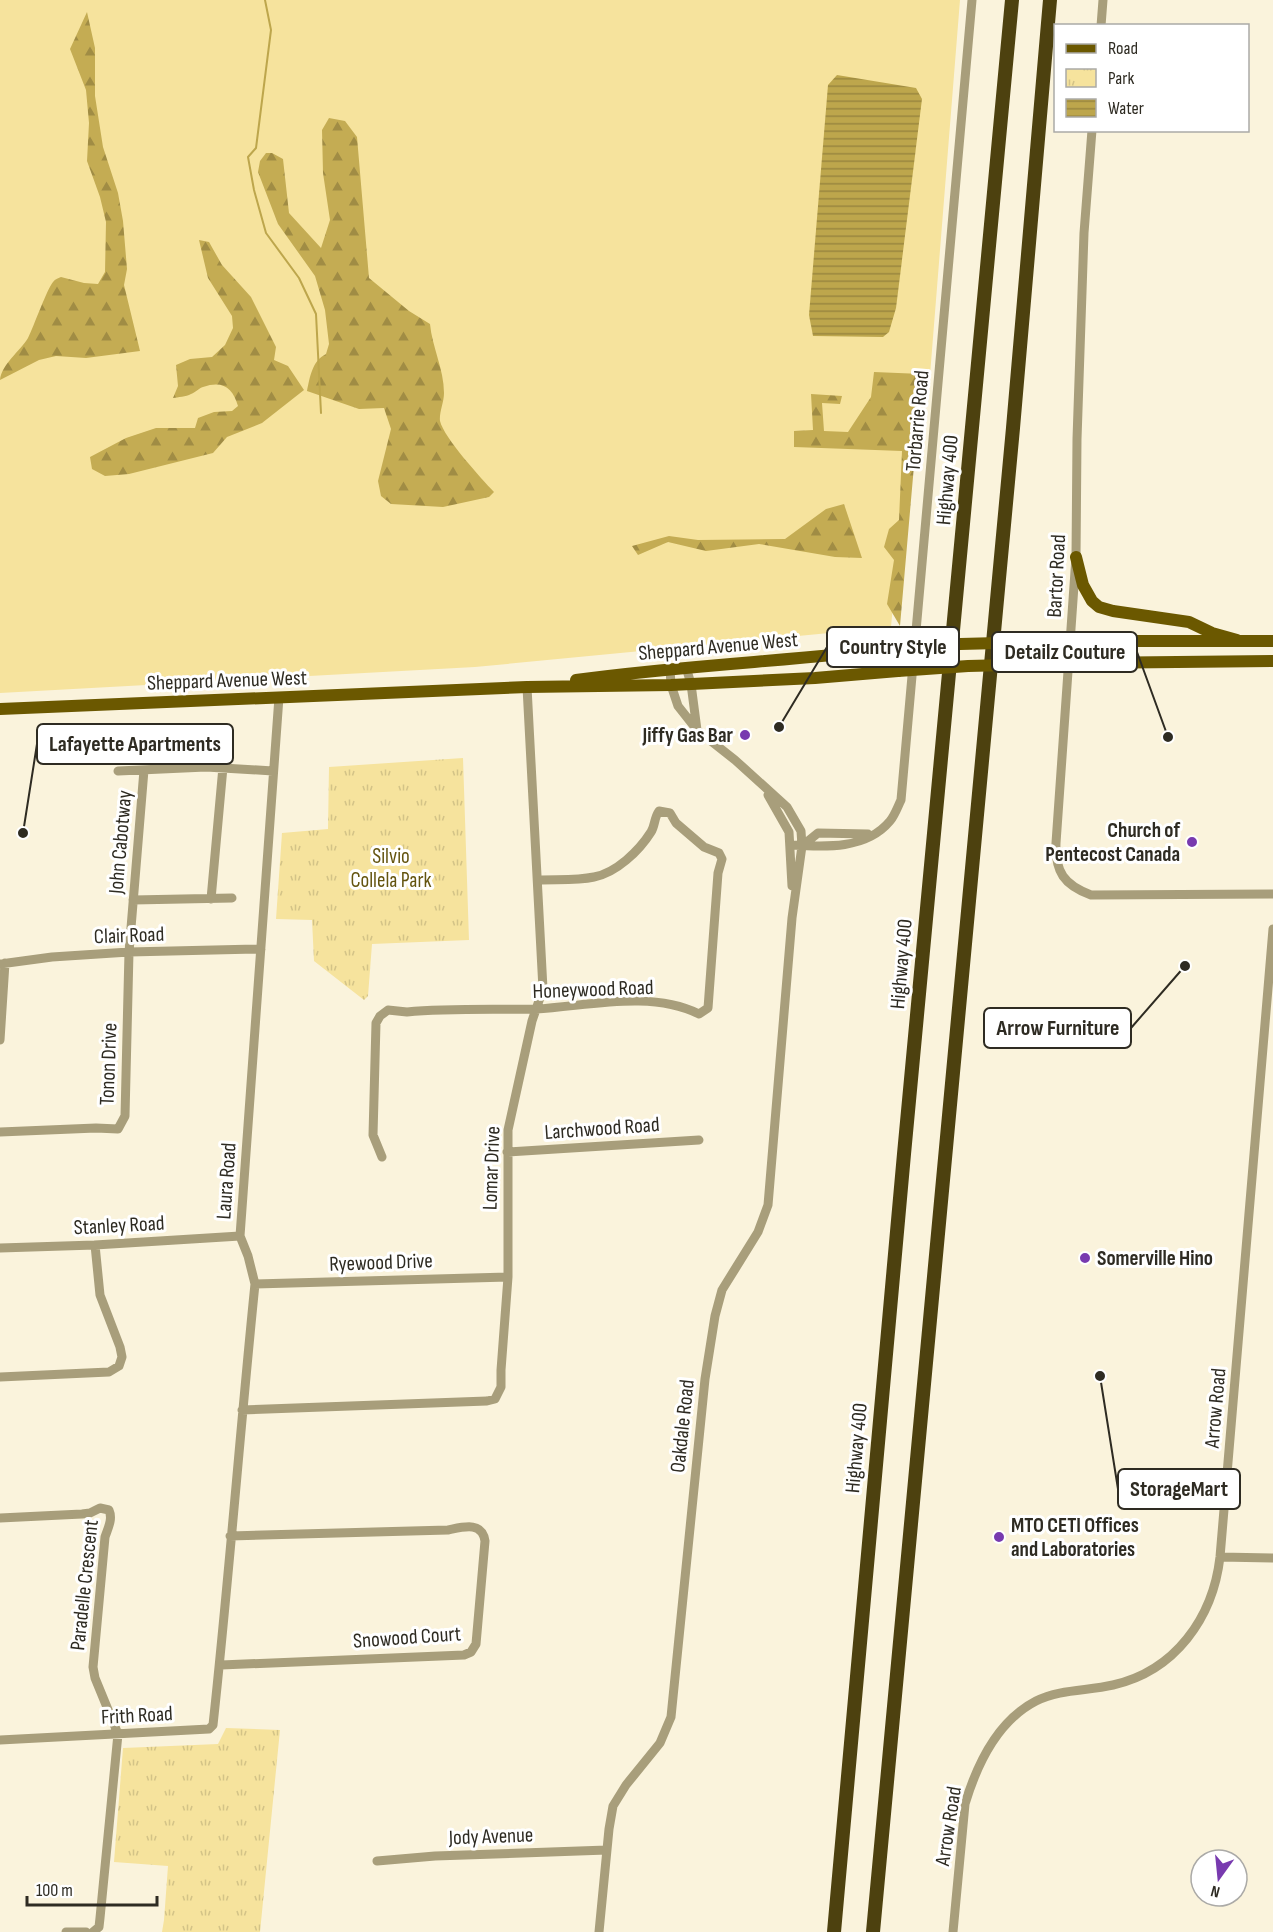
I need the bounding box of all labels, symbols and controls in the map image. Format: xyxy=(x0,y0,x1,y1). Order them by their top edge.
legend xyxy=(1054,24,1249,132)
text: Road xyxy=(1108,38,1138,59)
text: Park xyxy=(1108,68,1134,89)
text: Water xyxy=(1108,98,1144,119)
street label: Torbarrie Road xyxy=(901,369,934,473)
street label: Highway 400 xyxy=(931,434,964,526)
street label: Bartor Road xyxy=(1042,534,1071,618)
street label: Sheppard Avenue West xyxy=(637,627,799,666)
callout: Country Style xyxy=(827,627,959,667)
callout: Detailz Couture xyxy=(992,632,1137,672)
text: Country Style xyxy=(839,634,947,661)
text: Detailz Couture xyxy=(1004,639,1126,666)
street label: Sheppard Avenue West xyxy=(147,665,307,696)
place label: Jiffy Gas Bar xyxy=(642,723,734,748)
callout: Lafayette Apartments xyxy=(37,724,233,764)
marker: Jiffy Gas Bar xyxy=(738,728,752,742)
text: Lafayette Apartments xyxy=(49,731,221,758)
street label: John Cabotway xyxy=(103,789,137,896)
place label: Church of Pentecost Canada xyxy=(1045,818,1180,867)
marker: Church of Pentecost Canada xyxy=(1185,835,1199,849)
park label: Silvio Collela Park xyxy=(350,844,432,893)
street label: Highway 400 xyxy=(885,918,918,1010)
street label: Clair Road xyxy=(93,922,165,949)
street label: Honeywood Road xyxy=(532,975,654,1004)
callout: Arrow Furniture xyxy=(984,1008,1131,1048)
text: Arrow Furniture xyxy=(996,1015,1119,1042)
street label: Tonon Drive xyxy=(95,1022,122,1106)
street label: Larchwood Road xyxy=(544,1112,660,1145)
street label: Lomar Drive xyxy=(478,1126,505,1210)
street label: Laura Road xyxy=(211,1142,242,1220)
street label: Stanley Road xyxy=(73,1211,165,1240)
place label: Somerville Hino xyxy=(1097,1246,1213,1271)
street label: Ryewood Drive xyxy=(329,1248,433,1277)
marker: Somerville Hino xyxy=(1078,1251,1092,1265)
street label: Arrow Road xyxy=(1199,1367,1231,1450)
street label: Oakdale Road xyxy=(665,1378,700,1474)
street label: Highway 400 xyxy=(840,1402,873,1494)
callout: StorageMart xyxy=(1118,1469,1240,1509)
text: StorageMart xyxy=(1130,1476,1228,1503)
place label: MTO CETI Offices and Laboratories xyxy=(1011,1513,1139,1562)
street label: Paradelle Crescent xyxy=(65,1518,104,1652)
marker: MTO CETI Offices and Laboratories xyxy=(992,1530,1006,1544)
street label: Snowood Court xyxy=(352,1621,462,1654)
street label: Frith Road xyxy=(101,1701,173,1730)
street label: Arrow Road xyxy=(930,1785,967,1868)
street label: Jody Avenue xyxy=(447,1823,534,1851)
north arrow xyxy=(1189,1848,1249,1908)
scale bar xyxy=(27,1869,158,1907)
text: 100 m xyxy=(36,1880,73,1901)
text: N xyxy=(1209,1881,1222,1901)

